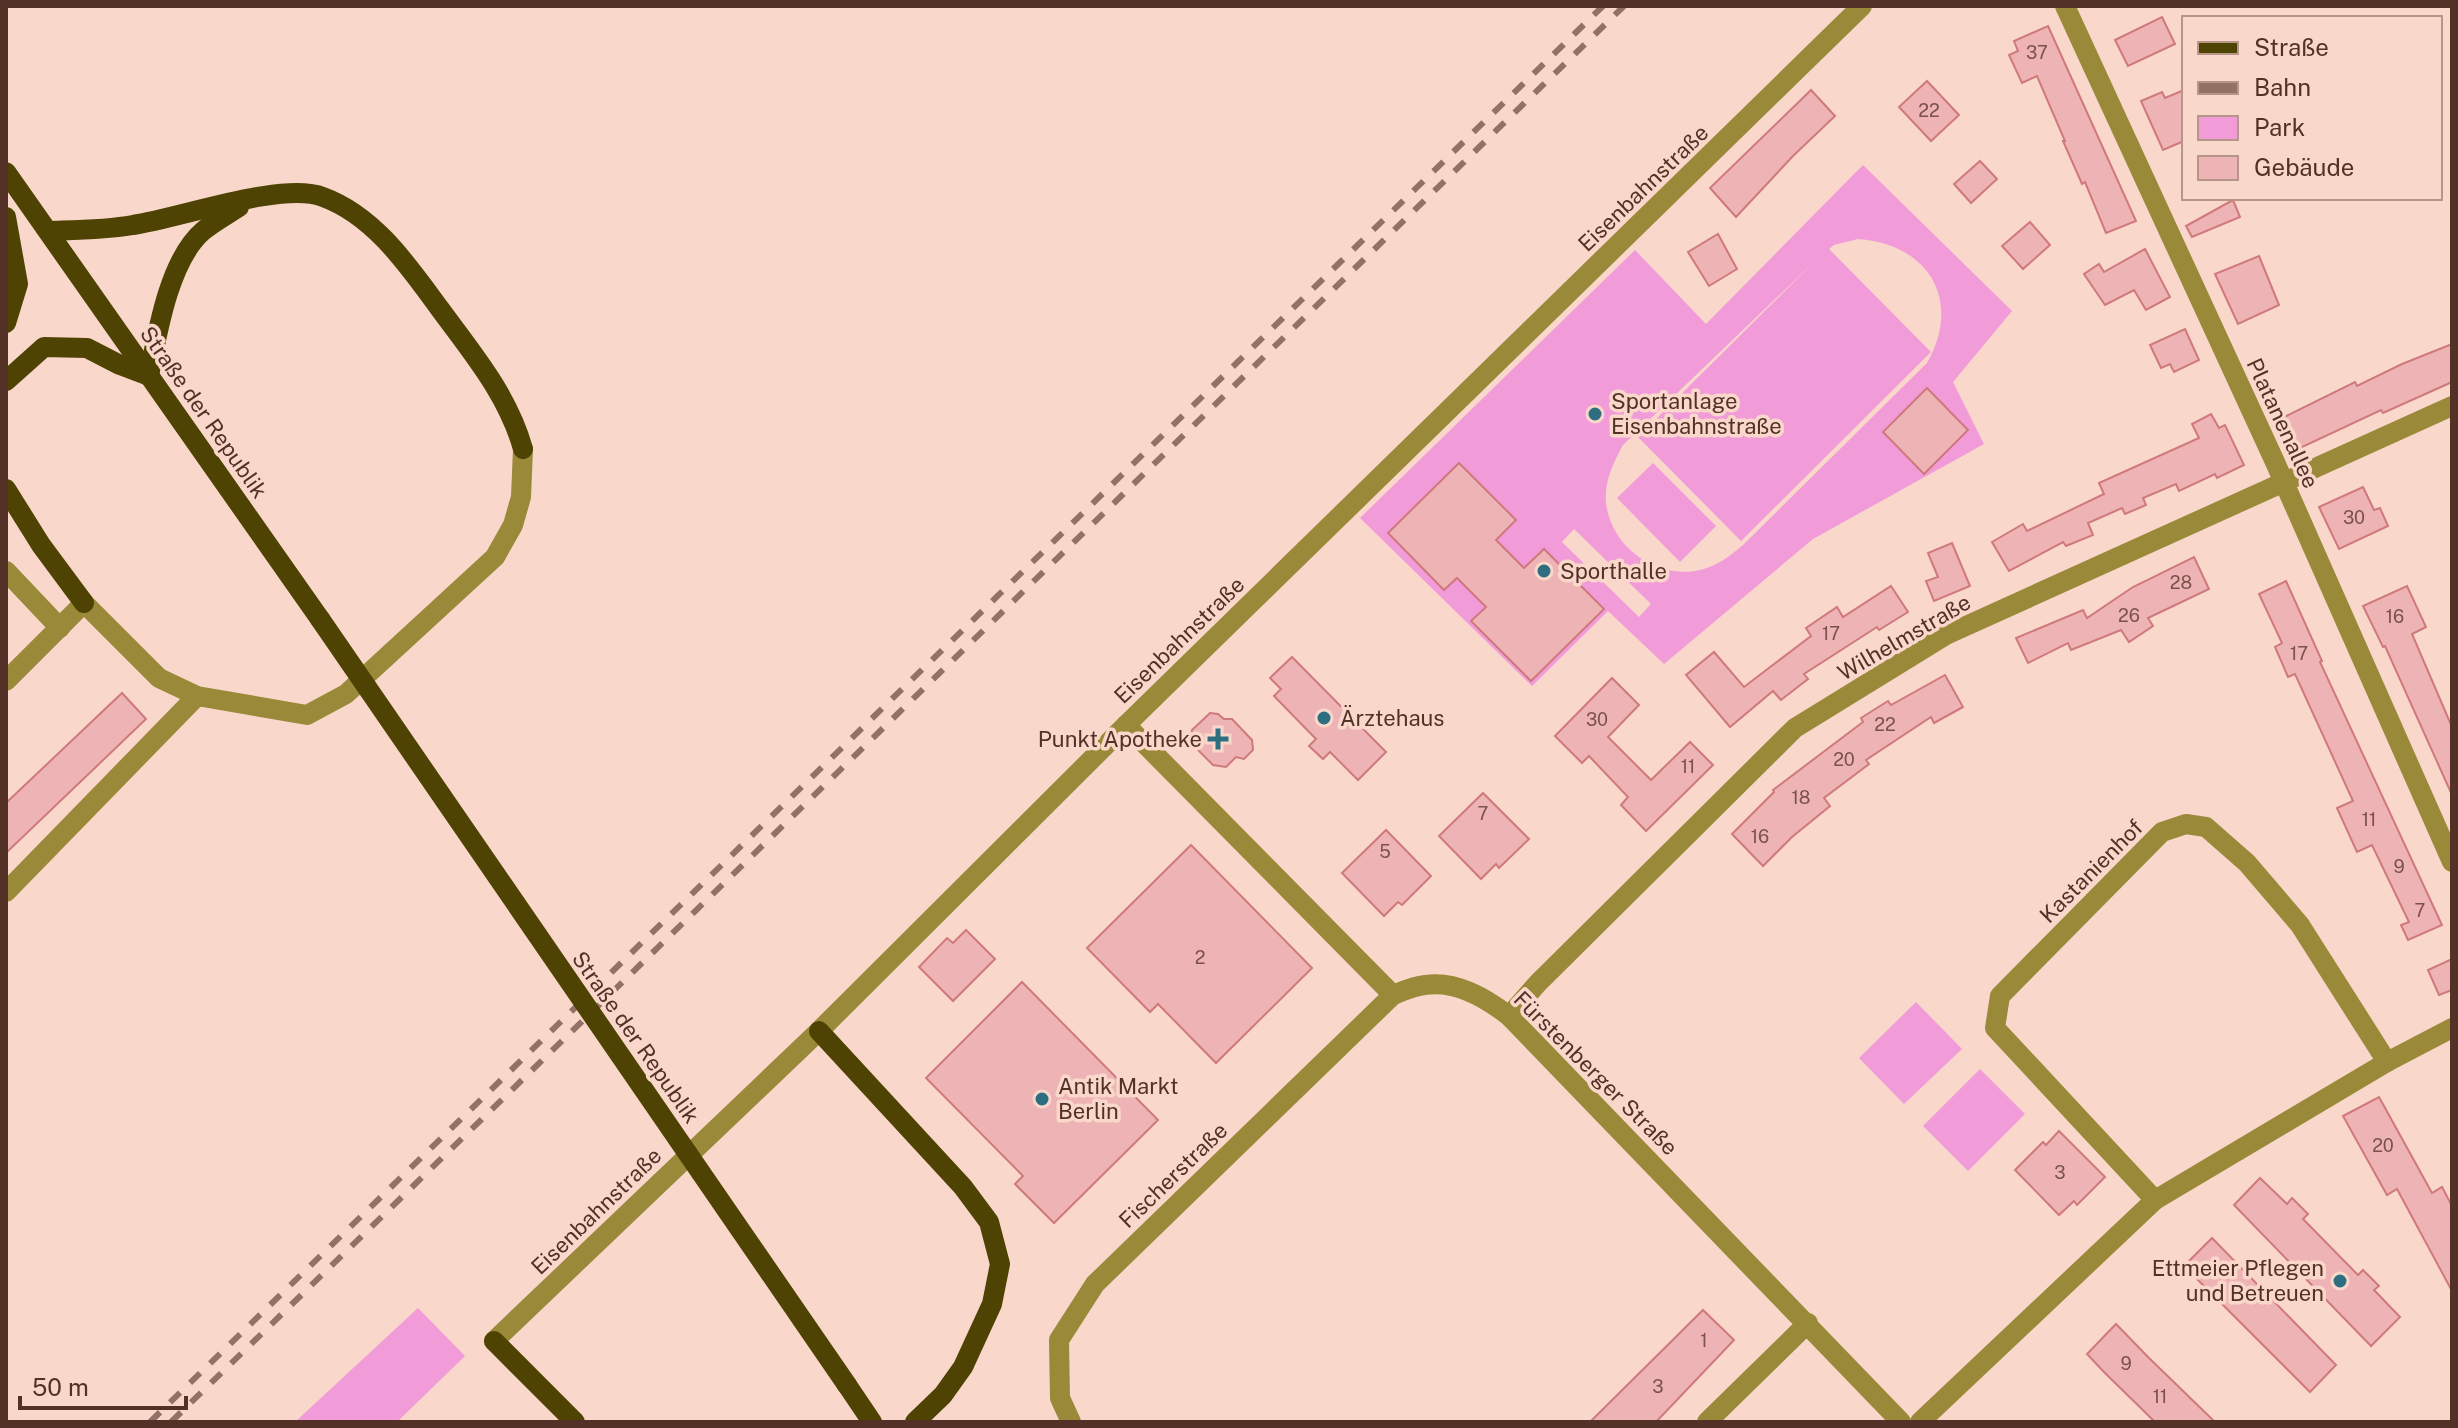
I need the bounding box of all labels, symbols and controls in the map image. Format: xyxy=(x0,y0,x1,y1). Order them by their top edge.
legend xyxy=(2182,16,2442,200)
text: Straße xyxy=(2254,33,2329,61)
house number: 37 xyxy=(2026,42,2048,63)
text: Bahn xyxy=(2254,73,2311,101)
house number: 22 xyxy=(1918,100,1940,121)
text: Park xyxy=(2254,113,2305,141)
street label: Eisenbahnstraße xyxy=(1573,119,1713,257)
text: Gebäude xyxy=(2254,153,2354,181)
street label: Straße der Republik xyxy=(135,321,273,503)
street label: Platanenallee xyxy=(2242,354,2324,492)
place label: Sportanlage Eisenbahnstraße xyxy=(1611,388,1782,439)
marker: Sportanlage Eisenbahnstraße xyxy=(1586,405,1604,423)
house number: 30 xyxy=(2343,507,2365,528)
place label: Sporthalle xyxy=(1560,558,1667,584)
marker: Sporthalle xyxy=(1535,562,1553,580)
street label: Eisenbahnstraße xyxy=(1109,571,1249,709)
house number: 28 xyxy=(2170,572,2192,593)
street label: Wilhelmstraße xyxy=(1833,588,1975,686)
house number: 26 xyxy=(2118,605,2140,626)
house number: 16 xyxy=(2386,606,2404,627)
house number: 17 xyxy=(1822,623,1840,644)
house number: 17 xyxy=(2290,643,2308,664)
place label: Ärztehaus xyxy=(1340,704,1444,731)
marker: Ärztehaus xyxy=(1315,709,1333,727)
house number: 30 xyxy=(1586,709,1608,730)
house number: 22 xyxy=(1874,714,1896,735)
place label: Punkt Apotheke xyxy=(1038,726,1202,752)
marker: Punkt Apotheke xyxy=(1209,730,1227,748)
house number: 20 xyxy=(1833,749,1855,770)
house number: 11 xyxy=(1681,756,1695,777)
house number: 18 xyxy=(1792,787,1810,808)
house number: 7 xyxy=(1478,803,1488,824)
house number: 11 xyxy=(2362,809,2376,830)
street label: Kastanienhof xyxy=(2034,814,2148,928)
house number: 16 xyxy=(1751,826,1769,847)
house number: 5 xyxy=(1379,841,1391,862)
house number: 9 xyxy=(2393,856,2405,877)
house number: 7 xyxy=(2415,900,2425,921)
street label: Straße der Republik xyxy=(567,946,705,1128)
house number: 2 xyxy=(1195,947,1205,968)
street label: Fürstenberger Straße xyxy=(1509,986,1683,1160)
place label: Antik Markt Berlin xyxy=(1058,1073,1178,1124)
marker: Antik Markt Berlin xyxy=(1033,1090,1051,1108)
street label: Fischerstraße xyxy=(1113,1117,1233,1233)
house number: 20 xyxy=(2372,1135,2394,1156)
street label: Eisenbahnstraße xyxy=(526,1142,666,1280)
house number: 3 xyxy=(2054,1162,2066,1183)
place label: Ettmeier Pflegen und Betreuen xyxy=(2152,1255,2324,1306)
marker: Ettmeier Pflegen und Betreuen xyxy=(2331,1272,2349,1290)
house number: 1 xyxy=(1700,1330,1708,1351)
house number: 9 xyxy=(2120,1353,2132,1374)
scale bar xyxy=(20,1360,186,1410)
text: 50 m xyxy=(32,1373,89,1401)
house number: 3 xyxy=(1652,1376,1664,1397)
house number: 11 xyxy=(2153,1386,2167,1407)

